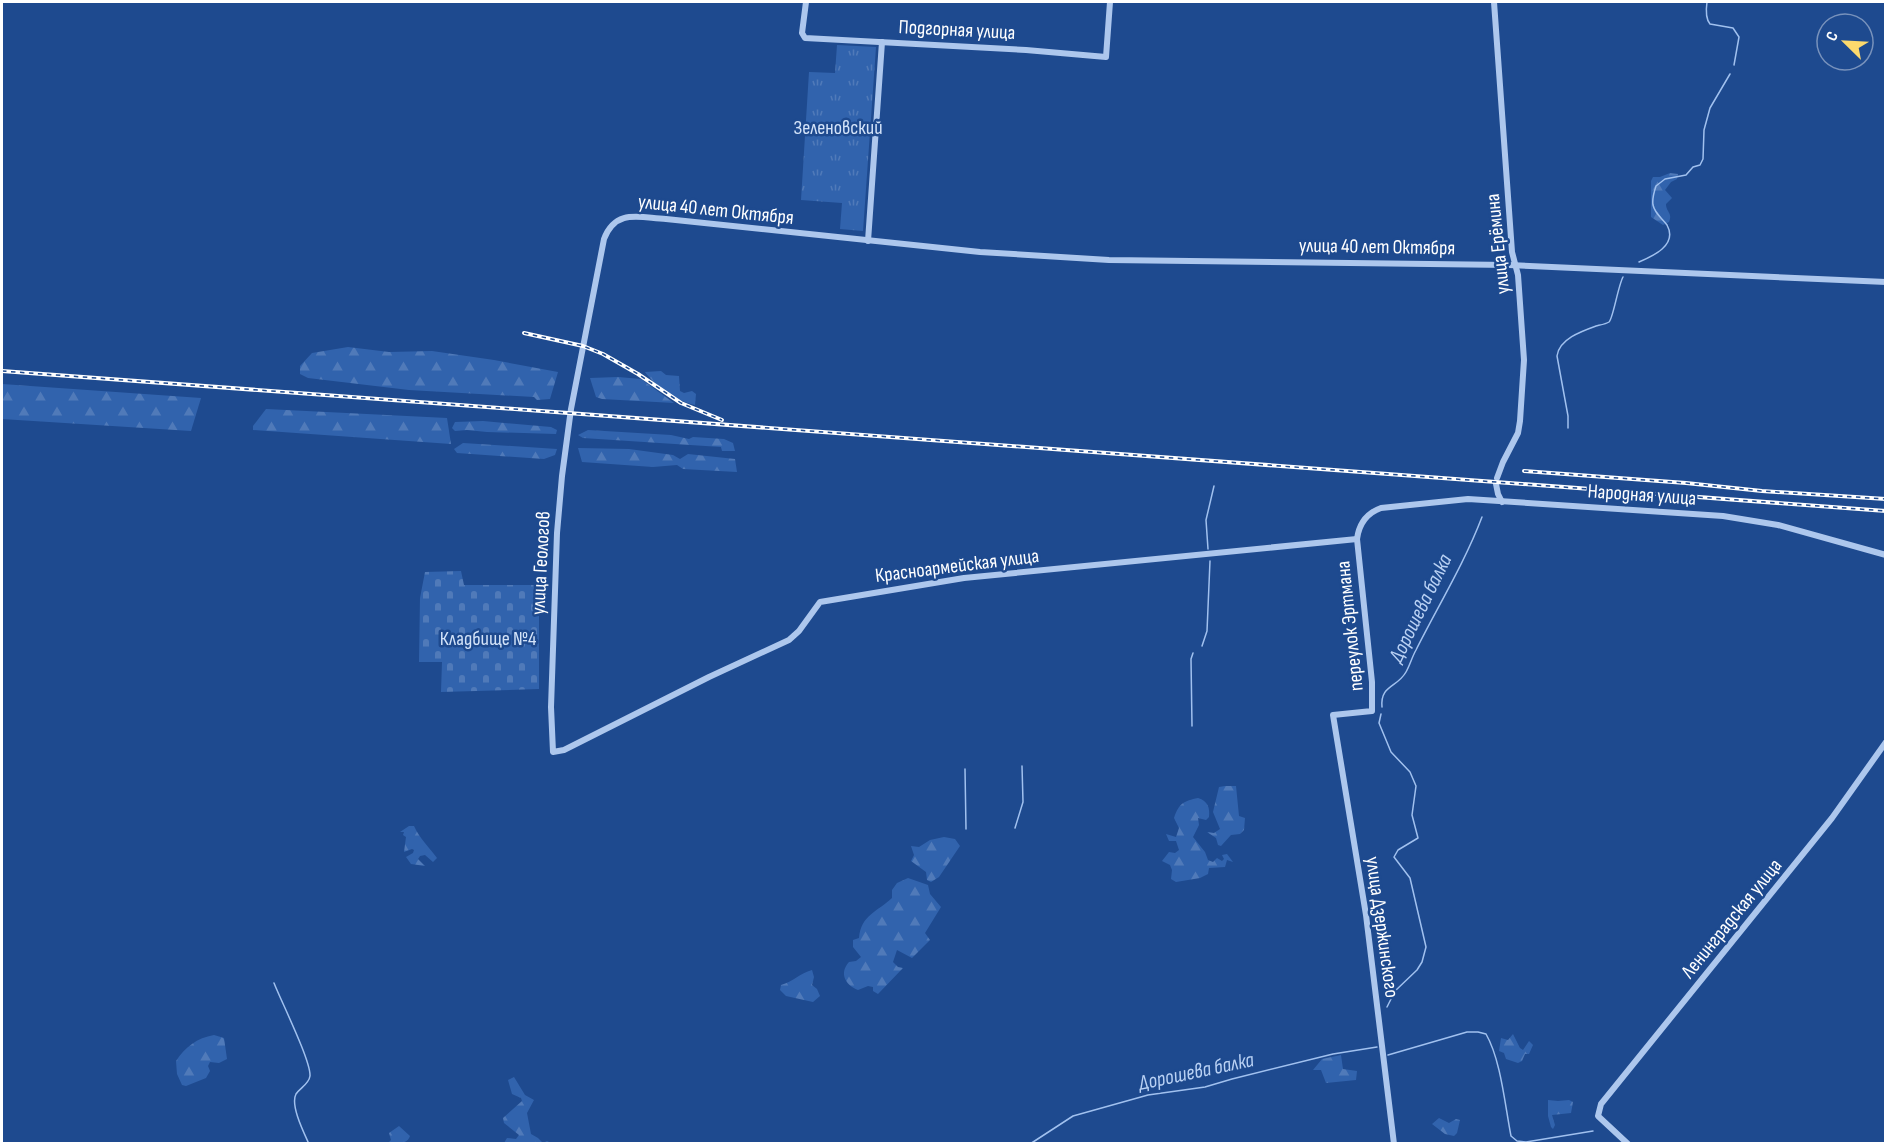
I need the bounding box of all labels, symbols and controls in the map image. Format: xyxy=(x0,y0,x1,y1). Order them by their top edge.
north arrow xyxy=(1815,12,1875,72)
street label: Подгорная улица xyxy=(898,15,1016,45)
text: С xyxy=(1822,29,1843,44)
park label: Зеленовский xyxy=(793,116,883,140)
street label: улица 40 лет Октября xyxy=(637,190,795,230)
street label: улица Ерёмина xyxy=(1481,192,1515,295)
street label: улица 40 лет Октября xyxy=(1299,234,1455,260)
street label: Народная улица xyxy=(1587,479,1697,511)
street label: улица Геологов xyxy=(526,511,556,616)
street label: Красноармейская улица xyxy=(874,544,1040,588)
water label: Дорошева балка xyxy=(1383,550,1458,667)
street label: переулок Эртмана xyxy=(1331,560,1369,692)
park label: Кладбище №4 xyxy=(440,627,536,651)
street label: Ленинградская улица xyxy=(1676,854,1787,984)
street label: улица Дзержинского xyxy=(1360,855,1404,999)
water label: Дорошева балка xyxy=(1135,1047,1257,1096)

